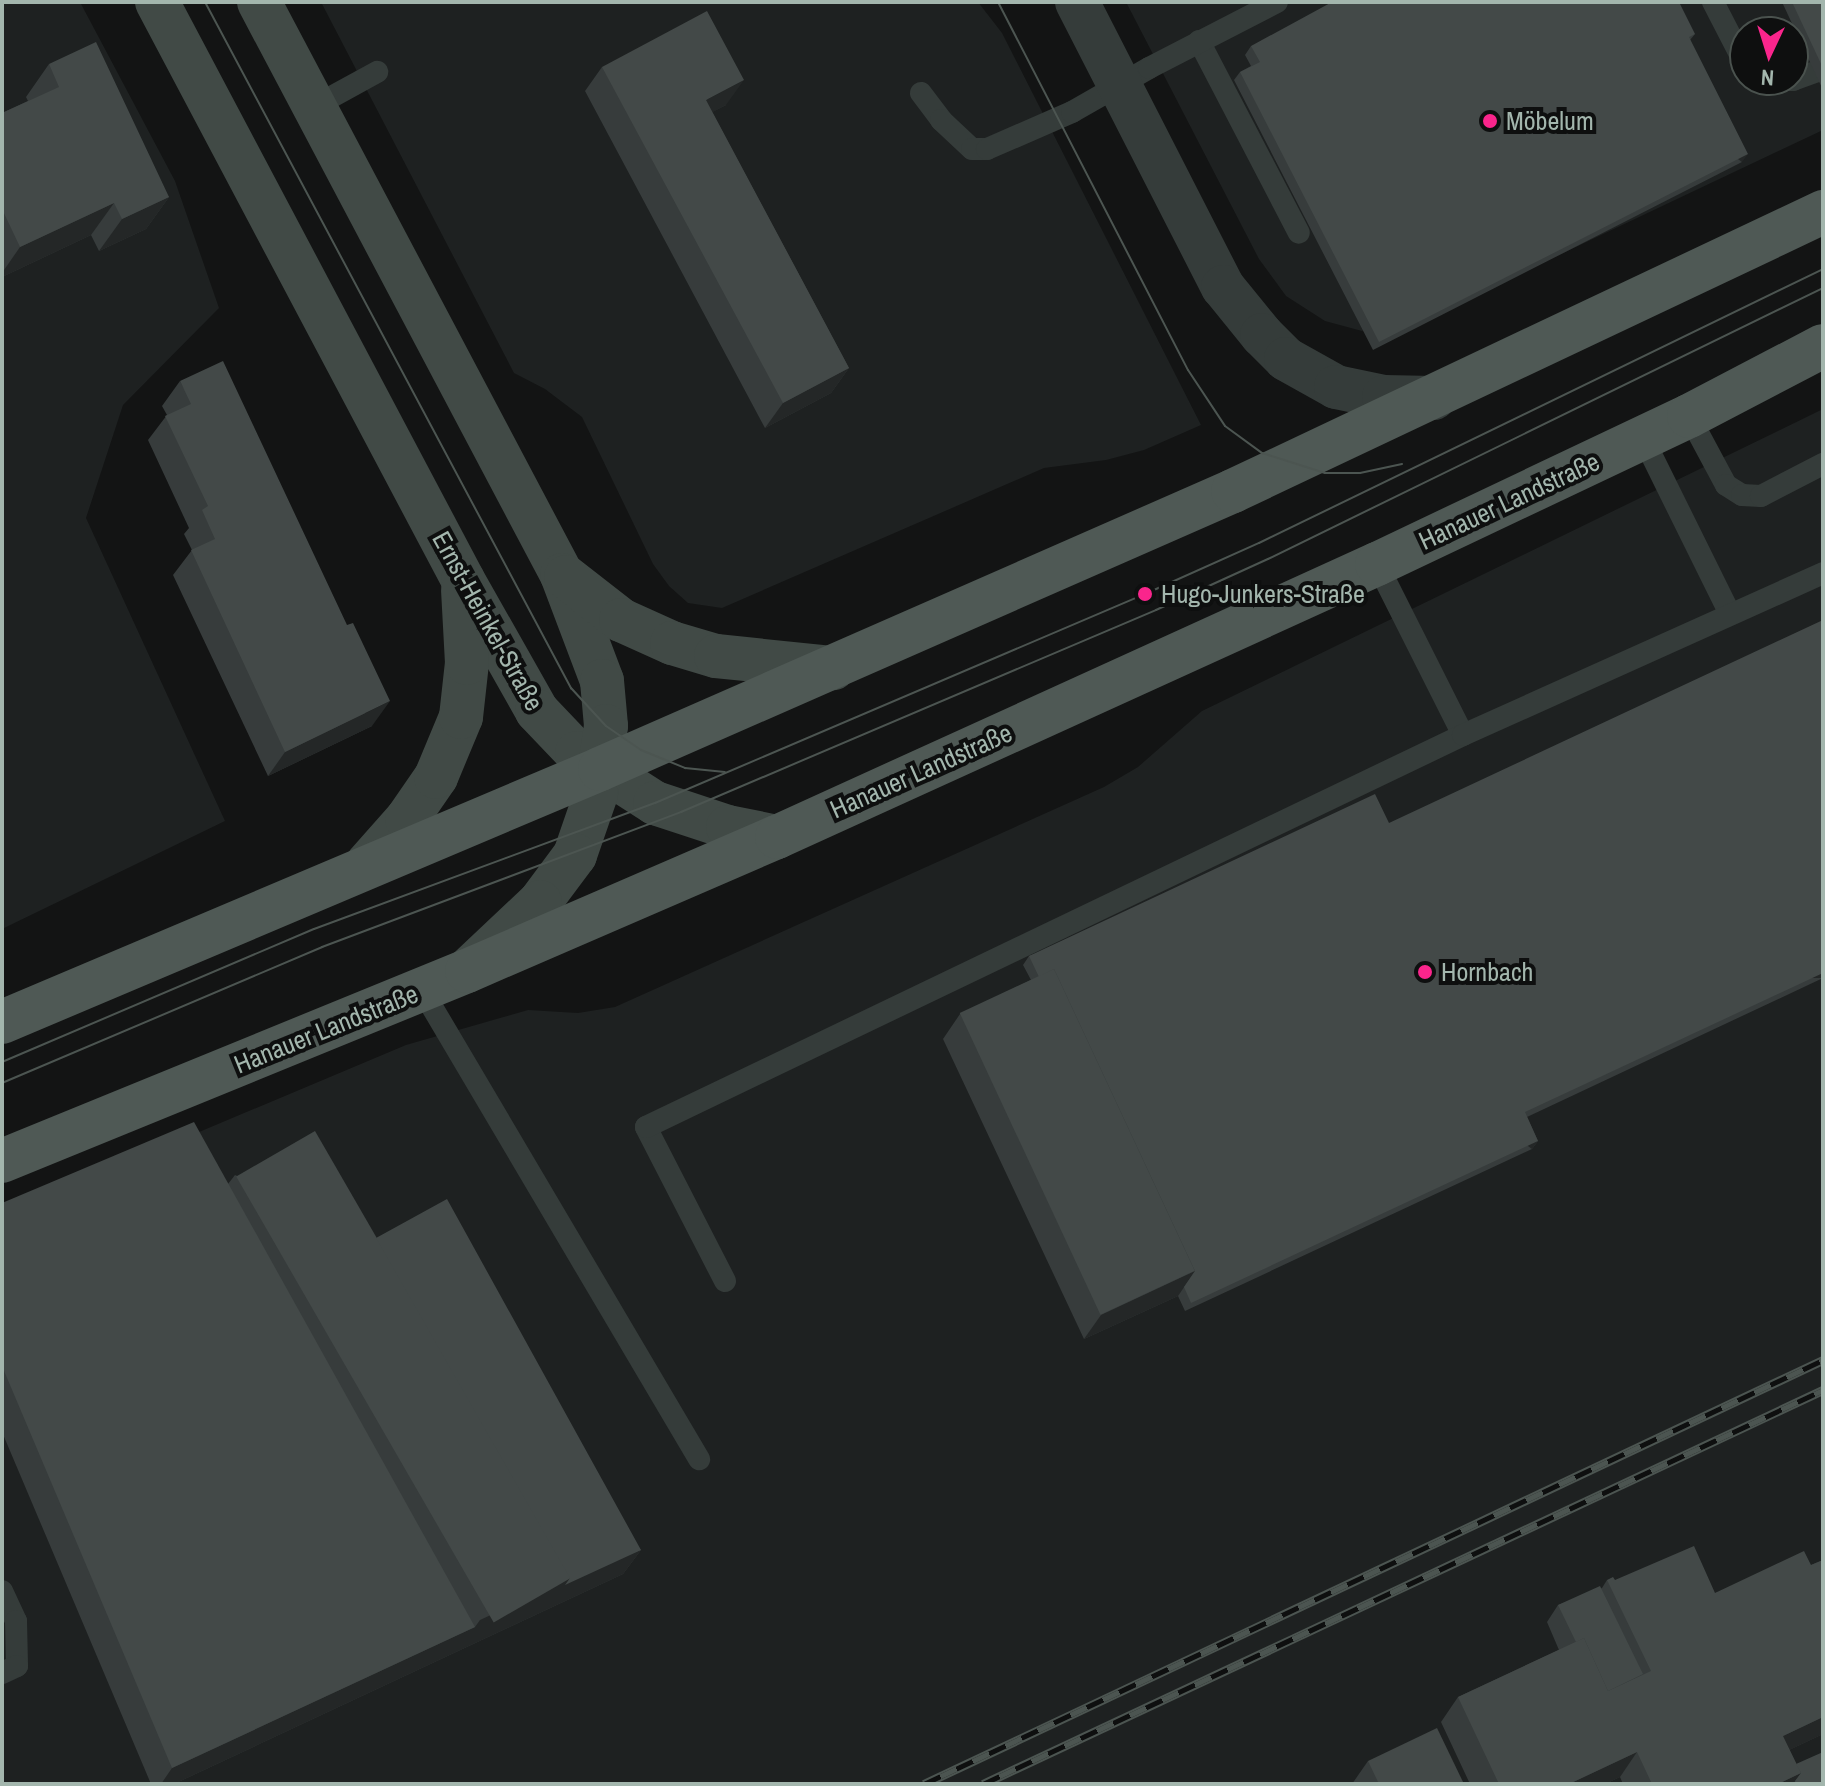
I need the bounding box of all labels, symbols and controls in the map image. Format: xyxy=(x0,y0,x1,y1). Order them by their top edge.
north arrow xyxy=(1729,16,1809,96)
text: N xyxy=(1760,63,1775,93)
place label: Möbelum xyxy=(1506,105,1594,137)
marker: Möbelum xyxy=(1481,112,1499,130)
street label: Hanauer Landstraße xyxy=(1414,446,1604,556)
street label: Ernst-Heinkel-Straße xyxy=(426,526,550,716)
place label: Hugo-Junkers-Straße xyxy=(1161,578,1365,610)
marker: Hugo-Junkers-Straße xyxy=(1136,585,1154,603)
street label: Hanauer Landstraße xyxy=(825,717,1017,825)
place label: Hornbach xyxy=(1441,956,1533,988)
marker: Hornbach xyxy=(1416,963,1434,981)
street label: Hanauer Landstraße xyxy=(230,978,422,1080)

